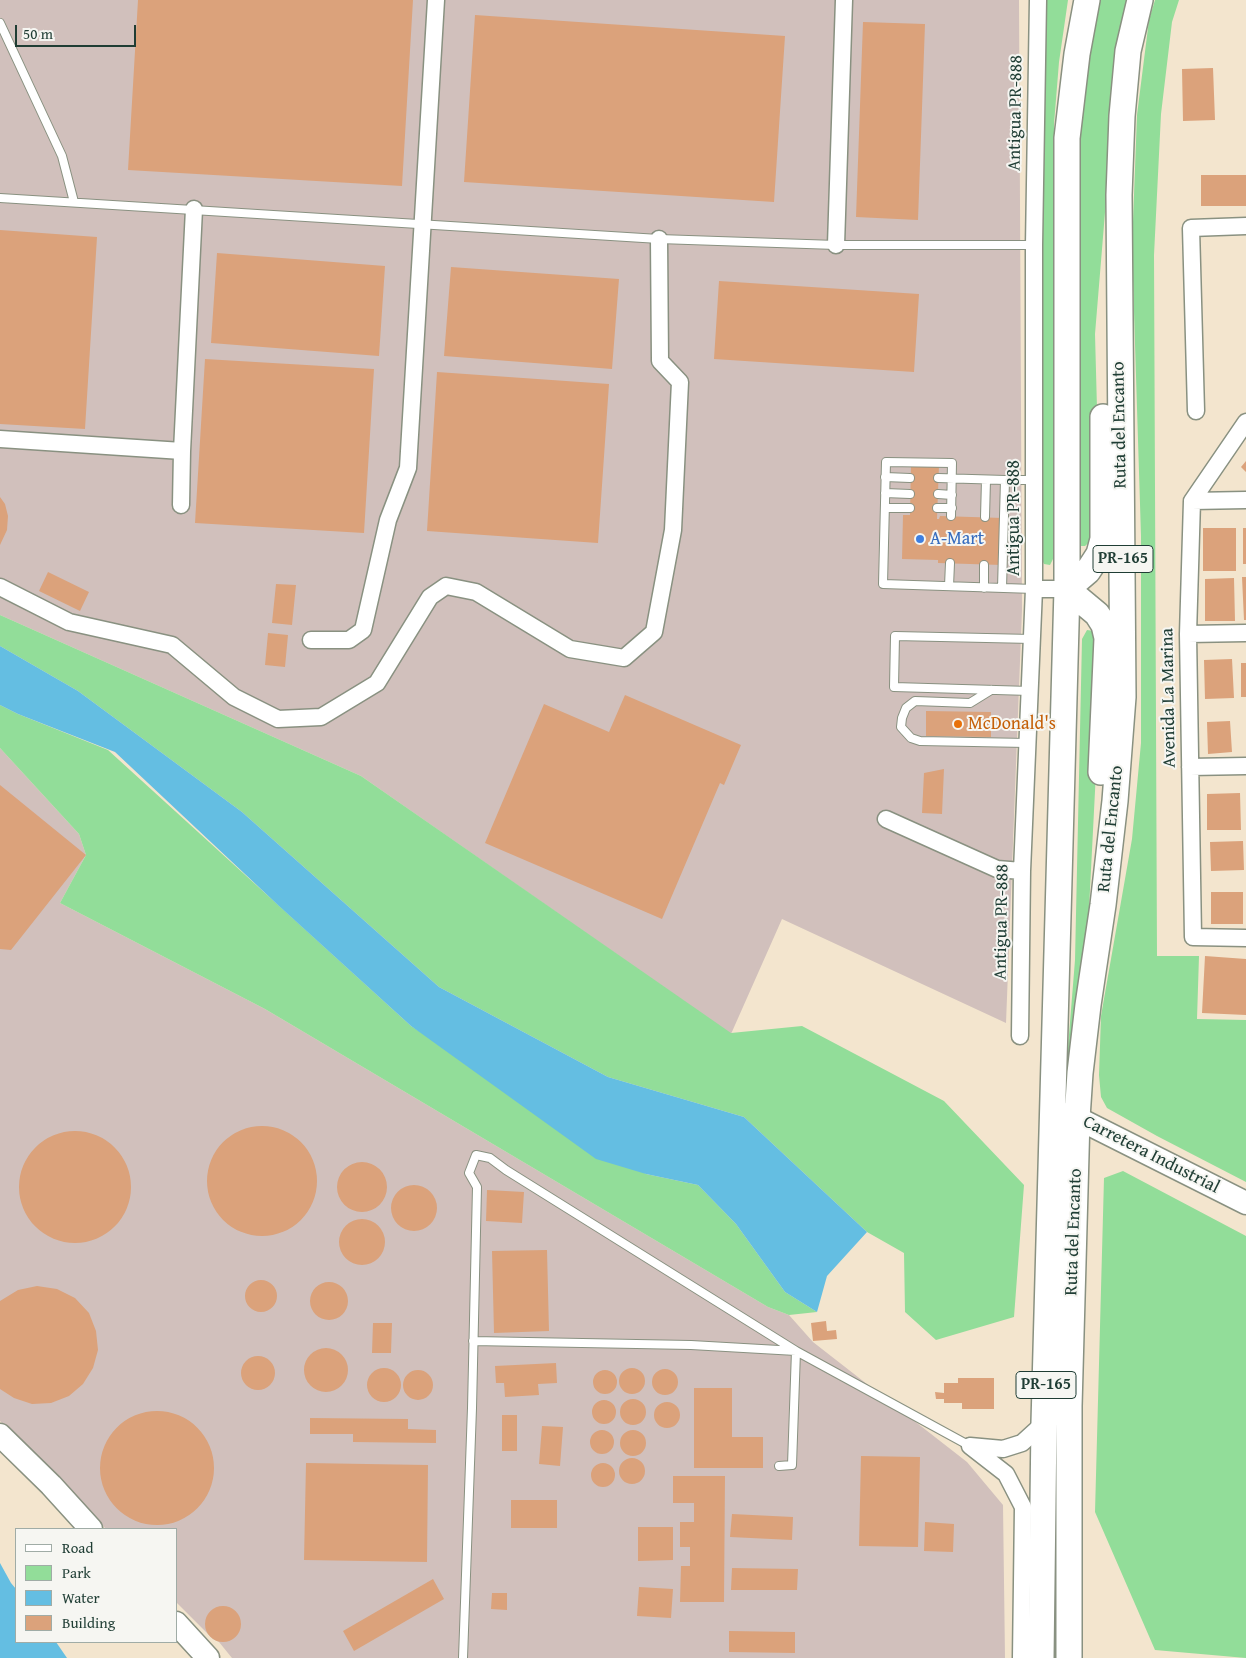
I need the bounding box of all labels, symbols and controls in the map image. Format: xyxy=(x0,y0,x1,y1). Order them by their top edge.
scale bar xyxy=(18,15,139,47)
text: 50 m xyxy=(23,23,53,44)
street label: Antigua PR-888 xyxy=(1004,55,1028,171)
street label: Ruta del Encanto xyxy=(1108,361,1132,489)
street label: Antigua PR-888 xyxy=(1003,460,1025,576)
place label: A-Mart xyxy=(930,528,984,550)
marker: A-Mart xyxy=(914,533,926,545)
road number: PR-165 xyxy=(1093,546,1153,572)
street label: Avenida La Marina xyxy=(1157,628,1181,768)
place label: McDonald's xyxy=(968,713,1056,735)
marker: McDonald's xyxy=(952,718,964,730)
street label: Ruta del Encanto xyxy=(1094,765,1128,893)
street label: Antigua PR-888 xyxy=(990,864,1014,980)
street label: Carretera Industrial xyxy=(1079,1111,1223,1199)
street label: Ruta del Encanto xyxy=(1061,1168,1087,1296)
road number: PR-165 xyxy=(1016,1372,1076,1398)
legend xyxy=(15,1528,178,1643)
text: Road xyxy=(62,1537,93,1558)
text: Park xyxy=(62,1562,91,1583)
text: Water xyxy=(62,1587,100,1608)
text: Building xyxy=(62,1612,115,1633)

